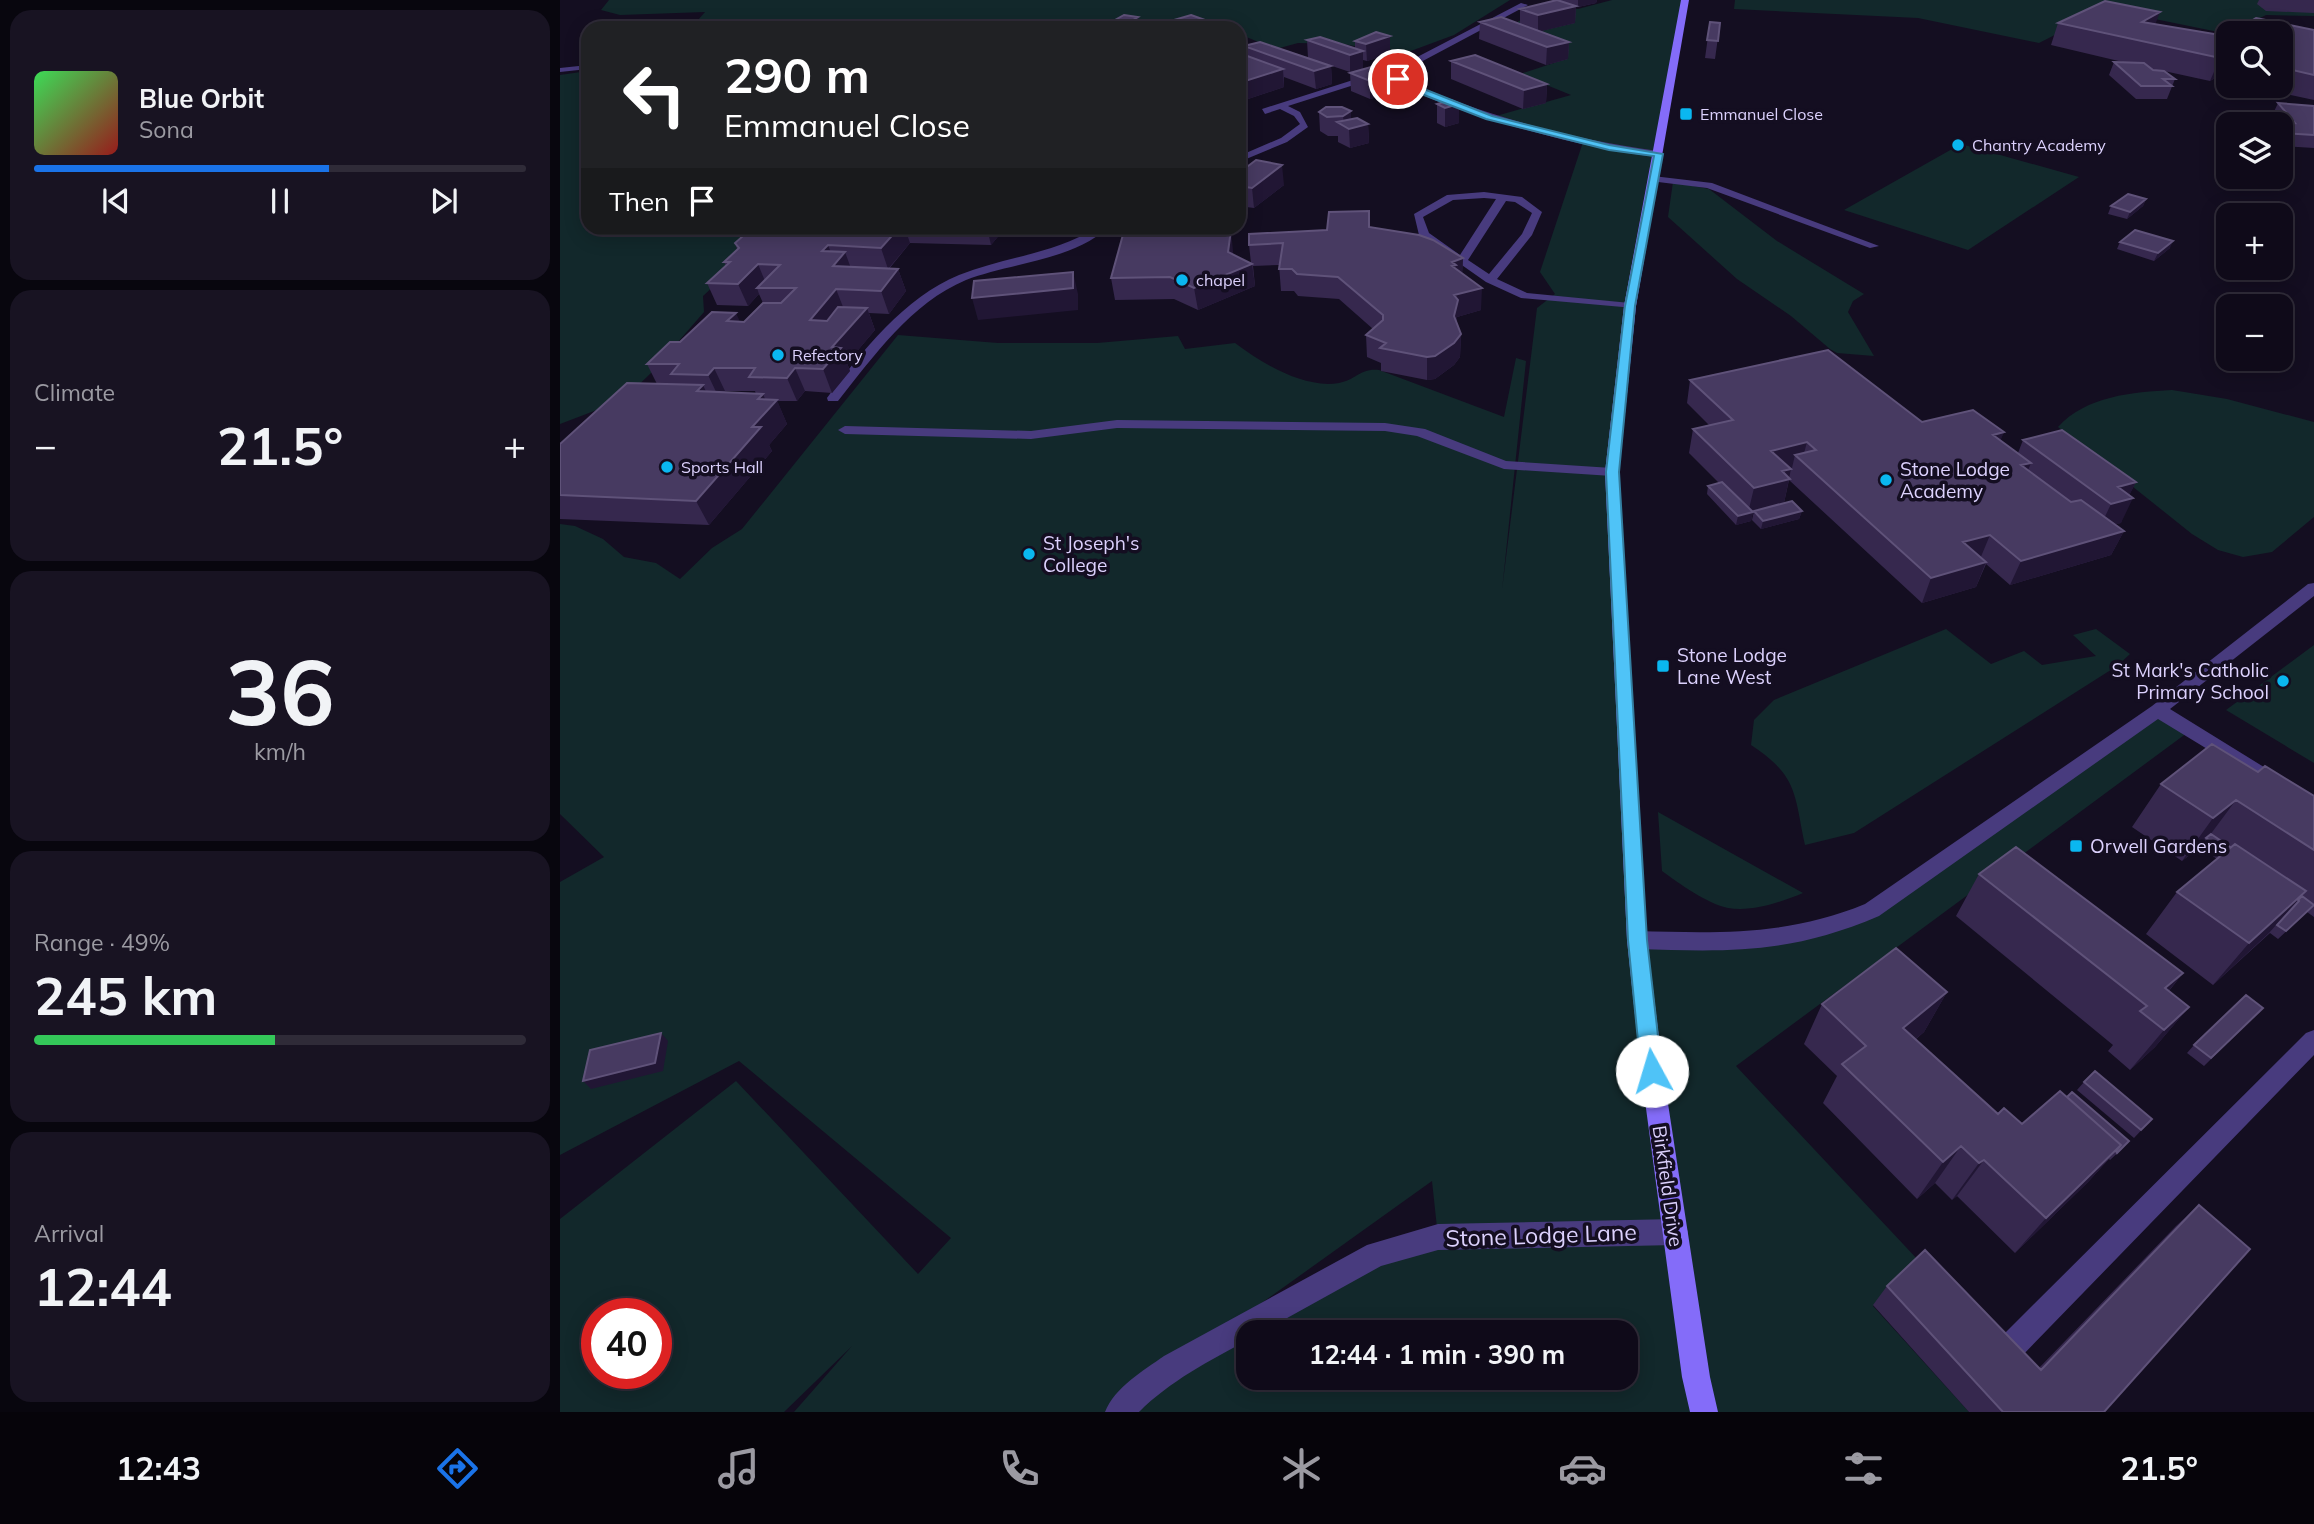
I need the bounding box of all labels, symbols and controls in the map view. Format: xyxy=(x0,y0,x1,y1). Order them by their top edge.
map controls xyxy=(2216,21,2293,371)
button: search xyxy=(2216,21,2293,98)
text: 290 m xyxy=(724,44,870,105)
icon: left xyxy=(609,49,700,140)
pin xyxy=(1368,49,1428,109)
icon: arrive xyxy=(1379,60,1417,98)
text: Blue Orbit xyxy=(139,82,264,115)
place label: Emmanuel Close xyxy=(1700,104,1823,124)
text: Emmanuel Close xyxy=(724,105,970,145)
marker: Emmanuel Close xyxy=(1678,106,1694,122)
button: layers xyxy=(2216,112,2293,189)
text: Sona xyxy=(139,115,194,144)
place label: Chantry Academy xyxy=(1972,135,2106,155)
marker: Chantry Academy xyxy=(1950,137,1966,153)
icon: previous xyxy=(97,182,135,220)
icon: pause xyxy=(261,182,299,220)
icon: next xyxy=(425,182,463,220)
icon: arrive xyxy=(683,182,721,220)
text: Then xyxy=(609,185,669,218)
button: + xyxy=(2216,203,2293,280)
place label: chapel xyxy=(1196,270,1245,290)
marker: chapel xyxy=(1174,272,1190,288)
button: − xyxy=(2216,294,2293,371)
place label: Refectory xyxy=(792,345,863,365)
marker: Refectory xyxy=(770,347,786,363)
text: Climate xyxy=(34,378,115,407)
text: 21.5° xyxy=(217,413,343,478)
text: − xyxy=(34,421,57,469)
text: + xyxy=(503,421,526,469)
place label: Sports Hall xyxy=(681,457,763,477)
place label: Stone Lodge Academy xyxy=(1900,457,2010,503)
marker: Sports Hall xyxy=(659,459,675,475)
marker: Stone Lodge Academy xyxy=(1878,472,1894,488)
place label: St Joseph's College xyxy=(1043,531,1139,577)
marker: St Joseph's College xyxy=(1021,546,1037,562)
text: 36 xyxy=(225,634,335,748)
place label: Stone Lodge Lane West xyxy=(1677,643,1787,689)
marker: Stone Lodge Lane West xyxy=(1655,658,1671,674)
place label: St Mark's Catholic Primary School xyxy=(2111,658,2269,704)
marker: St Mark's Catholic Primary School xyxy=(2275,673,2291,689)
text: km/h xyxy=(254,737,306,766)
place label: Orwell Gardens xyxy=(2090,834,2227,858)
marker: Orwell Gardens xyxy=(2068,838,2084,854)
text: Range · 49% xyxy=(34,928,170,957)
text: 245 km xyxy=(34,963,217,1028)
position arrow xyxy=(1615,1034,1689,1108)
street label: Birkfield Drive xyxy=(1648,1124,1688,1248)
street label: Stone Lodge Lane xyxy=(1445,1217,1637,1253)
text: Arrival xyxy=(34,1219,104,1248)
text: 12:44 xyxy=(34,1254,172,1319)
speed limit sign: 40 xyxy=(581,1298,672,1389)
text: 12:44 · 1 min · 390 m xyxy=(1309,1338,1565,1371)
icon: directions xyxy=(433,1444,482,1493)
icon: music xyxy=(714,1444,763,1493)
icon: phone xyxy=(995,1444,1044,1493)
icon: climate xyxy=(1277,1444,1326,1493)
icon: car xyxy=(1558,1444,1607,1493)
icon: filters xyxy=(1839,1444,1888,1493)
text: 12:43 xyxy=(116,1448,201,1488)
text: 21.5° xyxy=(2120,1448,2198,1488)

